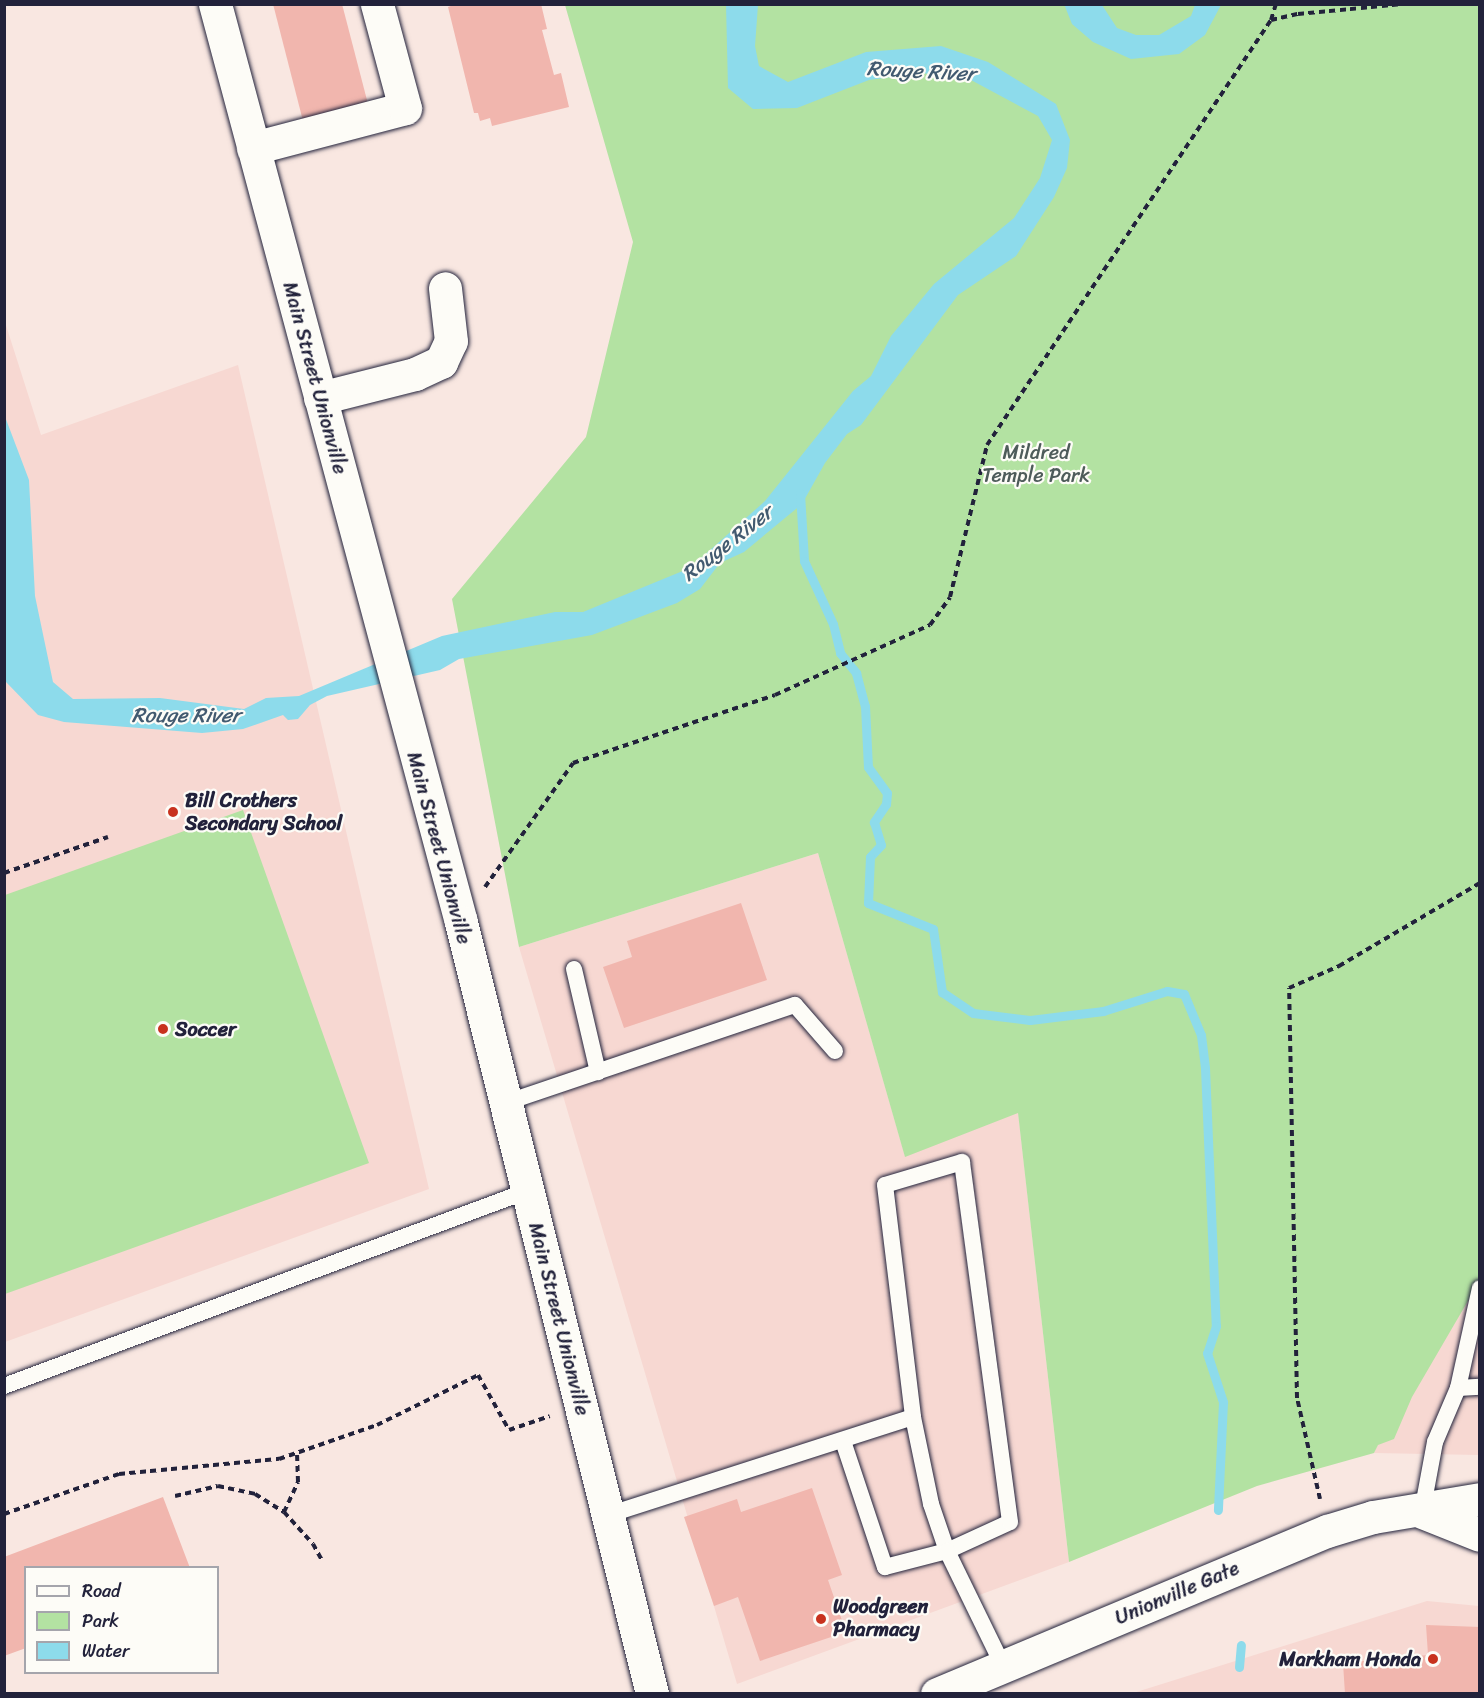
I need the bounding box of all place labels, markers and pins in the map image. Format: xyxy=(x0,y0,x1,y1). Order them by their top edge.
place label: Bill Crothers Secondary School xyxy=(185,789,342,836)
marker: Bill Crothers Secondary School xyxy=(166,805,180,819)
place label: Soccer xyxy=(175,1017,236,1041)
marker: Soccer xyxy=(156,1022,170,1036)
place label: Woodgreen Pharmacy xyxy=(833,1595,928,1642)
marker: Woodgreen Pharmacy xyxy=(814,1612,828,1626)
place label: Markham Honda xyxy=(1279,1647,1421,1671)
marker: Markham Honda xyxy=(1426,1652,1440,1666)

